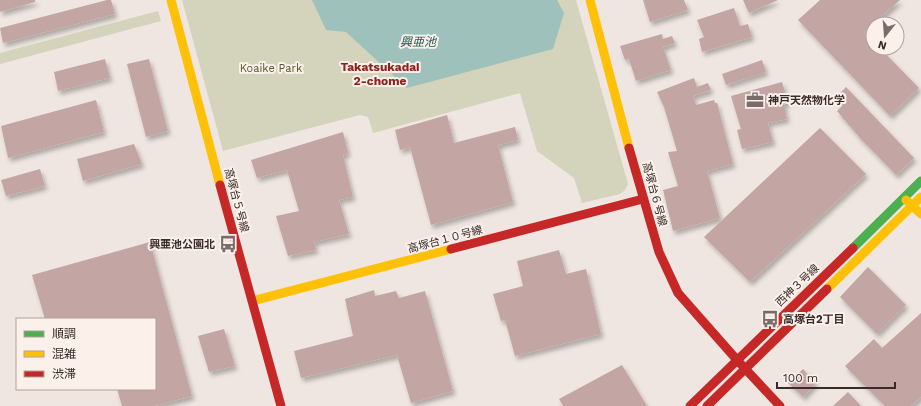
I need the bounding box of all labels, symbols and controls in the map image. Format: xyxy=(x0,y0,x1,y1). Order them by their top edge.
north arrow xyxy=(865,16,905,56)
water label: 興亜池 xyxy=(400,35,437,49)
text: N xyxy=(876,38,888,52)
district label: Takatsukadai 2-chome xyxy=(340,60,420,88)
park label: Koaike Park xyxy=(240,62,302,75)
office icon: 神戸天然物化学 xyxy=(745,90,765,110)
place label: 神戸天然物化学 xyxy=(768,94,845,107)
street label: 高塚台６号線 xyxy=(640,161,669,228)
street label: 高塚台５号線 xyxy=(222,167,251,234)
street label: 高塚台１０号線 xyxy=(406,223,484,256)
bus stop icon: 興亜池公園北 xyxy=(218,234,238,254)
place label: 興亜池公園北 xyxy=(149,238,215,251)
street label: 西神３号線 xyxy=(773,262,822,309)
bus stop icon: 高塚台2丁目 xyxy=(760,309,780,329)
place label: 高塚台2丁目 xyxy=(783,313,845,326)
legend xyxy=(16,318,156,390)
text: 順調 xyxy=(52,327,76,341)
text: 混雑 xyxy=(52,347,76,361)
scale bar xyxy=(777,364,895,390)
text: 渋滞 xyxy=(52,367,76,381)
text: 100 m xyxy=(783,371,818,385)

